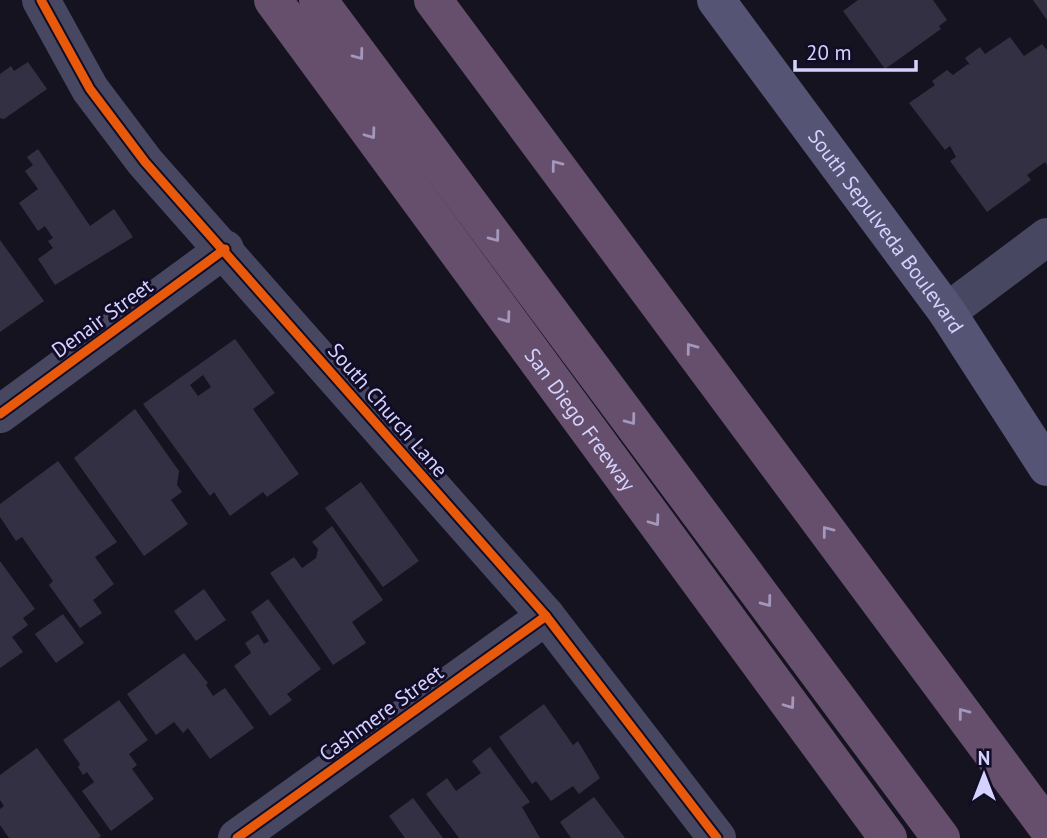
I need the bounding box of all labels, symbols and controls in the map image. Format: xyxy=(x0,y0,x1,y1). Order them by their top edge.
scale bar xyxy=(795,28,916,72)
text: 20 m xyxy=(806,39,852,66)
one-way arrow xyxy=(351,47,363,60)
street label: South Sepulveda Boulevard xyxy=(803,123,970,338)
one-way arrow xyxy=(363,126,376,139)
one-way arrow xyxy=(551,161,564,173)
one-way arrow xyxy=(487,229,499,242)
street label: Denair Street xyxy=(46,272,158,364)
one-way arrow xyxy=(498,310,510,322)
street label: South Church Lane xyxy=(322,337,454,483)
street label: San Diego Freeway xyxy=(519,342,642,496)
one-way arrow xyxy=(687,343,700,356)
one-way arrow xyxy=(623,412,635,425)
one-way arrow xyxy=(647,513,659,526)
one-way arrow xyxy=(823,526,835,538)
one-way arrow xyxy=(758,594,771,607)
street label: Cashmere Street xyxy=(314,659,448,767)
one-way arrow xyxy=(781,696,794,709)
one-way arrow xyxy=(959,708,971,721)
north arrow xyxy=(949,740,1019,810)
text: N xyxy=(978,746,990,770)

